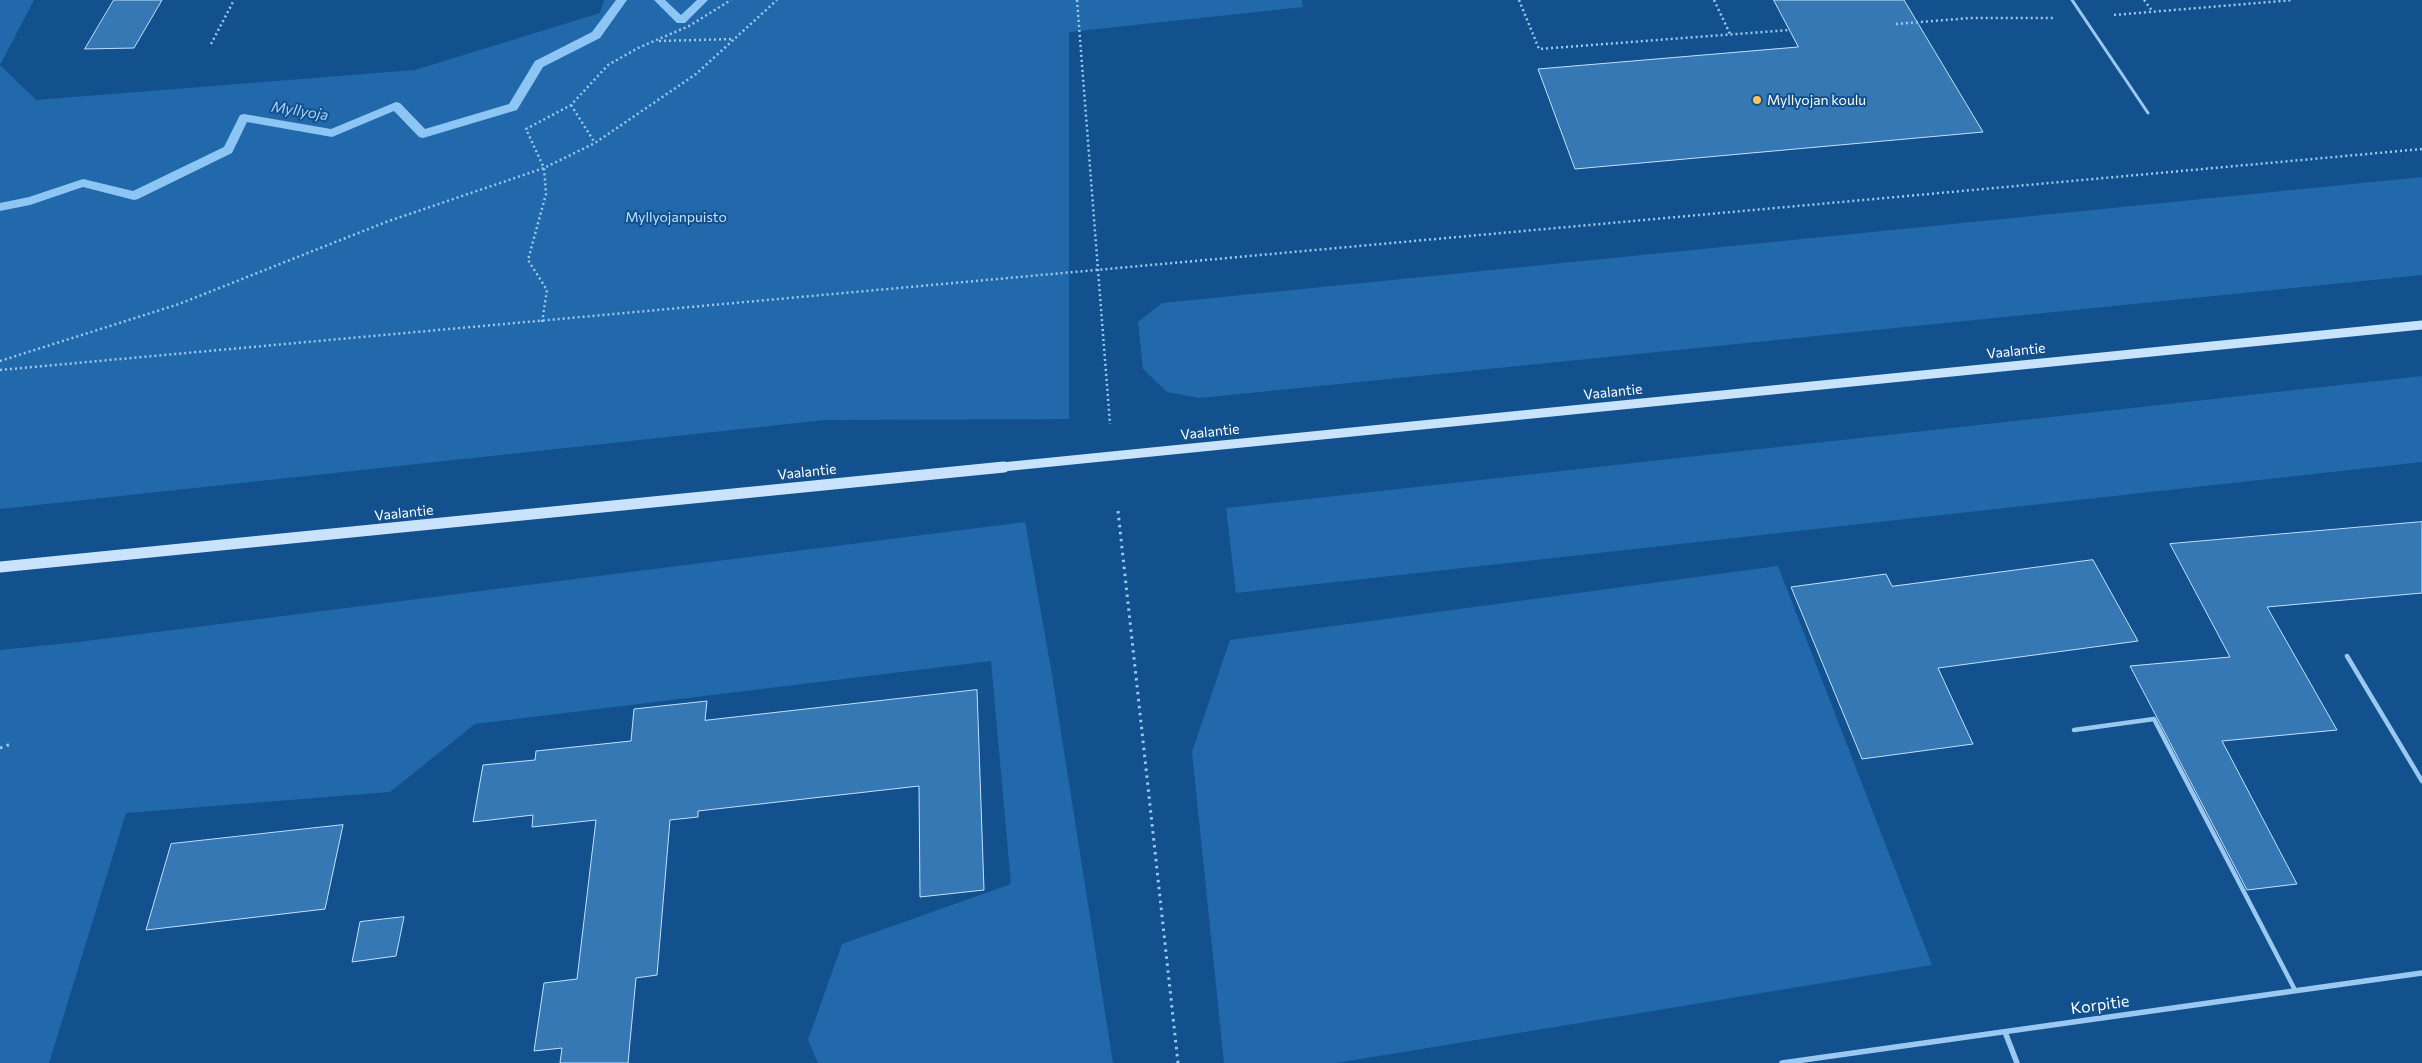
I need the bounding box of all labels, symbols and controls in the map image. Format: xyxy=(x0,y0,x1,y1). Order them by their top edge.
place label: Myllyojan koulu xyxy=(1767,92,1866,108)
marker: Myllyojan koulu xyxy=(1751,94,1763,106)
water label: Myllyoja xyxy=(270,98,330,124)
park label: Myllyojanpuisto xyxy=(625,209,727,225)
street label: Vaalantie xyxy=(1986,340,2046,362)
street label: Vaalantie xyxy=(1583,381,1643,403)
street label: Vaalantie xyxy=(1180,421,1240,443)
street label: Vaalantie xyxy=(777,461,837,483)
street label: Vaalantie xyxy=(374,502,434,524)
street label: Korpitie xyxy=(2070,991,2130,1019)

